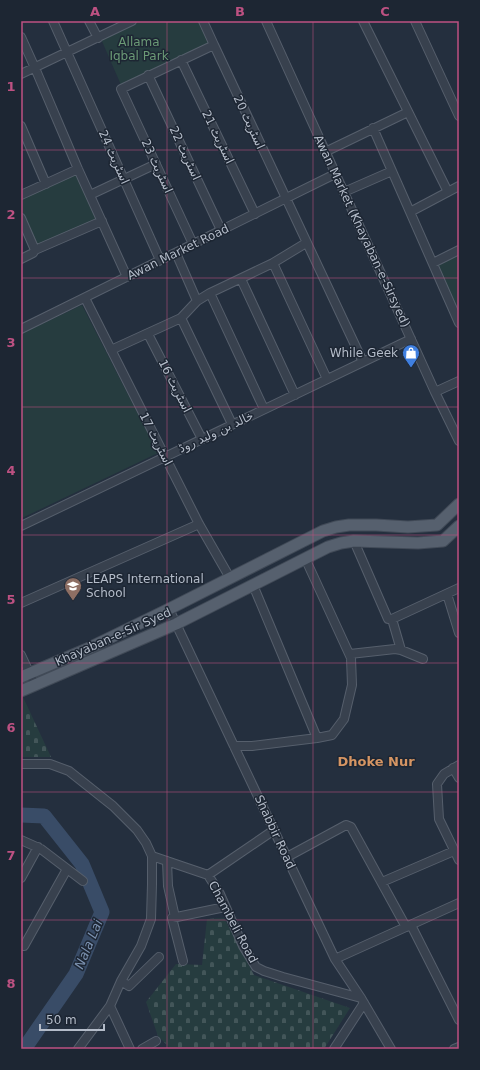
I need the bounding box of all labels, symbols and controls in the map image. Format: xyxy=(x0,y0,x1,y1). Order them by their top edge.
text: A xyxy=(90,4,100,19)
text: B xyxy=(235,4,245,19)
text: C xyxy=(380,4,390,19)
park label: Allama Iqbal Park xyxy=(109,35,169,63)
text: 1 xyxy=(6,79,16,94)
street label: اسٹریٹ 20 xyxy=(230,93,268,152)
street label: اسٹریٹ 21 xyxy=(198,108,237,167)
street label: اسٹریٹ 22 xyxy=(166,124,204,183)
street label: اسٹریٹ 24 xyxy=(95,128,132,187)
street label: Awan Market (Khayaban-e-Sirsyed) xyxy=(311,132,413,330)
street label: اسٹریٹ 23 xyxy=(138,137,176,196)
text: 2 xyxy=(6,207,16,222)
street label: Awan Market Road xyxy=(125,221,231,283)
text: 3 xyxy=(6,335,16,350)
shop icon: While Geek xyxy=(401,343,421,368)
place label: While Geek xyxy=(330,346,398,360)
street label: اسٹریٹ 16 xyxy=(155,357,194,415)
street label: خالد بن ولید روڈ xyxy=(176,408,256,456)
street label: اسٹریٹ 17 xyxy=(136,410,175,468)
text: 4 xyxy=(6,463,16,478)
place label: LEAPS International School xyxy=(86,572,204,600)
school or university icon: LEAPS International School xyxy=(63,576,83,601)
text: 5 xyxy=(6,592,16,607)
street label: Khayaban-e-Sir Syed xyxy=(53,605,173,669)
text: 6 xyxy=(6,720,16,735)
district label: Dhoke Nur xyxy=(337,754,415,769)
street label: Shabbir Road xyxy=(252,793,298,871)
text: 7 xyxy=(6,848,16,863)
street label: Chambeli Road xyxy=(206,879,260,965)
water label: Nala Lai xyxy=(71,917,106,971)
text: 8 xyxy=(6,976,16,991)
scale bar xyxy=(40,1006,104,1032)
text: 50 m xyxy=(46,1013,77,1027)

